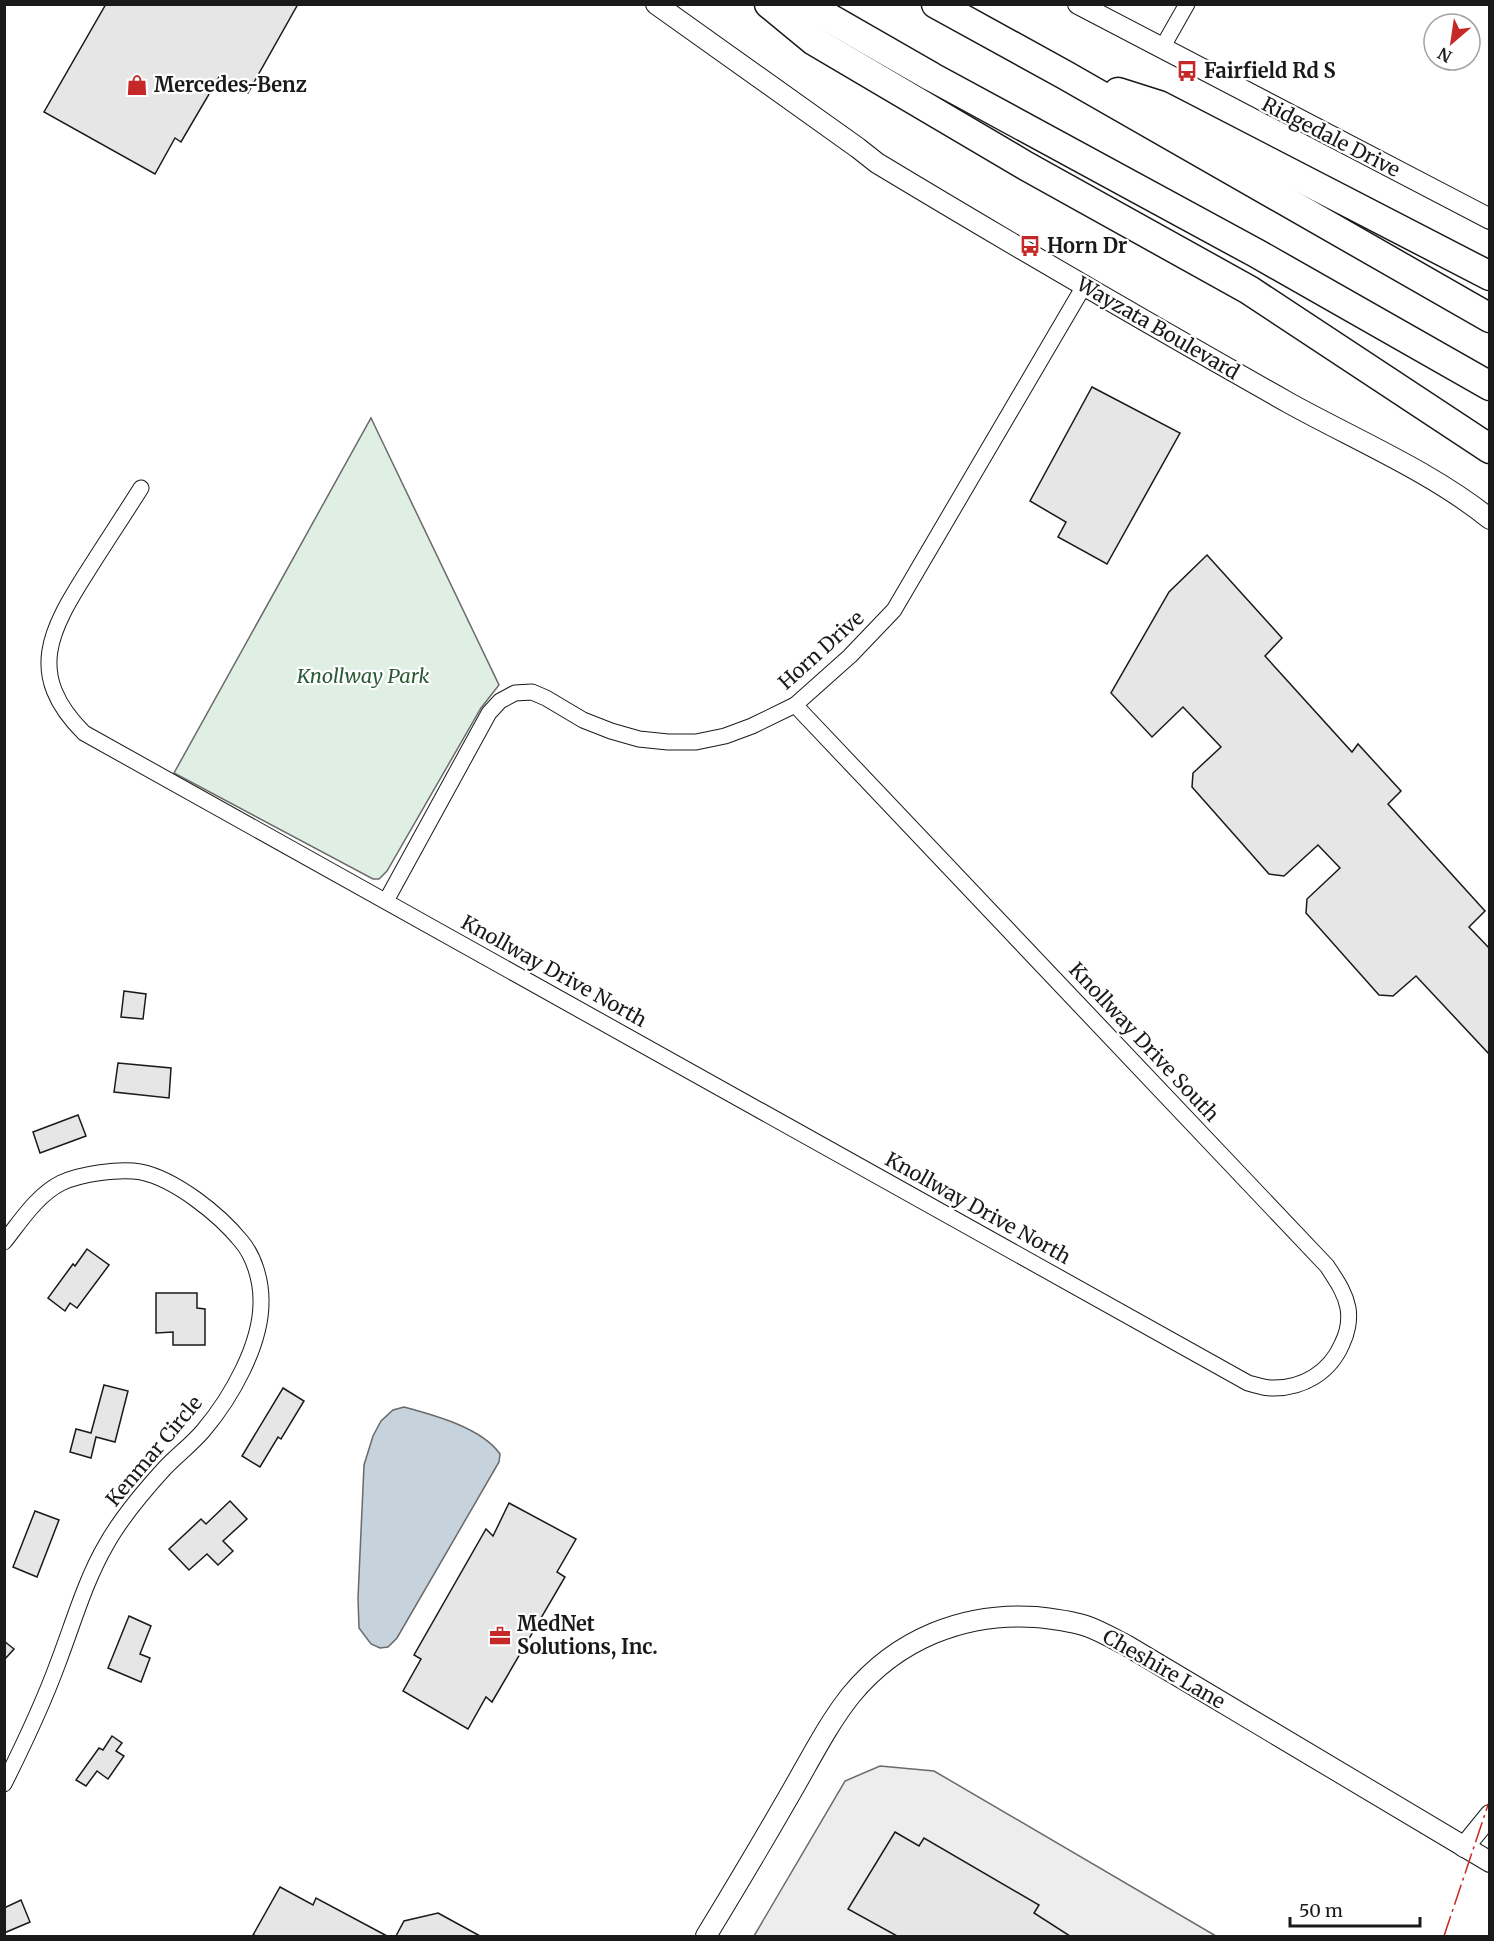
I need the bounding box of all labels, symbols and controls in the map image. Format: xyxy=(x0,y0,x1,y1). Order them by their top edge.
north arrow xyxy=(1422,12,1482,72)
text: N xyxy=(1434,43,1455,67)
place label: Fairfield Rd S xyxy=(1204,58,1336,83)
bus stop icon: Fairfield Rd S xyxy=(1175,59,1199,83)
place label: Mercedes-Benz xyxy=(154,72,307,97)
shop icon: Mercedes-Benz xyxy=(125,73,149,97)
street label: Ridgedale Drive xyxy=(1258,91,1404,182)
place label: Horn Dr xyxy=(1047,233,1127,258)
bus stop icon: Horn Dr xyxy=(1018,234,1042,258)
street label: Wayzata Boulevard xyxy=(1072,270,1244,384)
street label: Horn Drive xyxy=(773,605,869,694)
park label: Knollway Park xyxy=(296,663,429,688)
street label: Knollway Drive North xyxy=(457,909,651,1032)
street label: Knollway Drive South xyxy=(1064,957,1225,1126)
street label: Knollway Drive North xyxy=(881,1146,1075,1269)
street label: Kenmar Circle xyxy=(100,1390,207,1511)
place label: MedNet Solutions, Inc. xyxy=(517,1611,658,1660)
street label: Cheshire Lane xyxy=(1099,1623,1230,1714)
office icon: MedNet Solutions, Inc. xyxy=(488,1624,512,1648)
scale bar xyxy=(1290,1890,1420,1928)
text: 50 m xyxy=(1299,1899,1343,1922)

